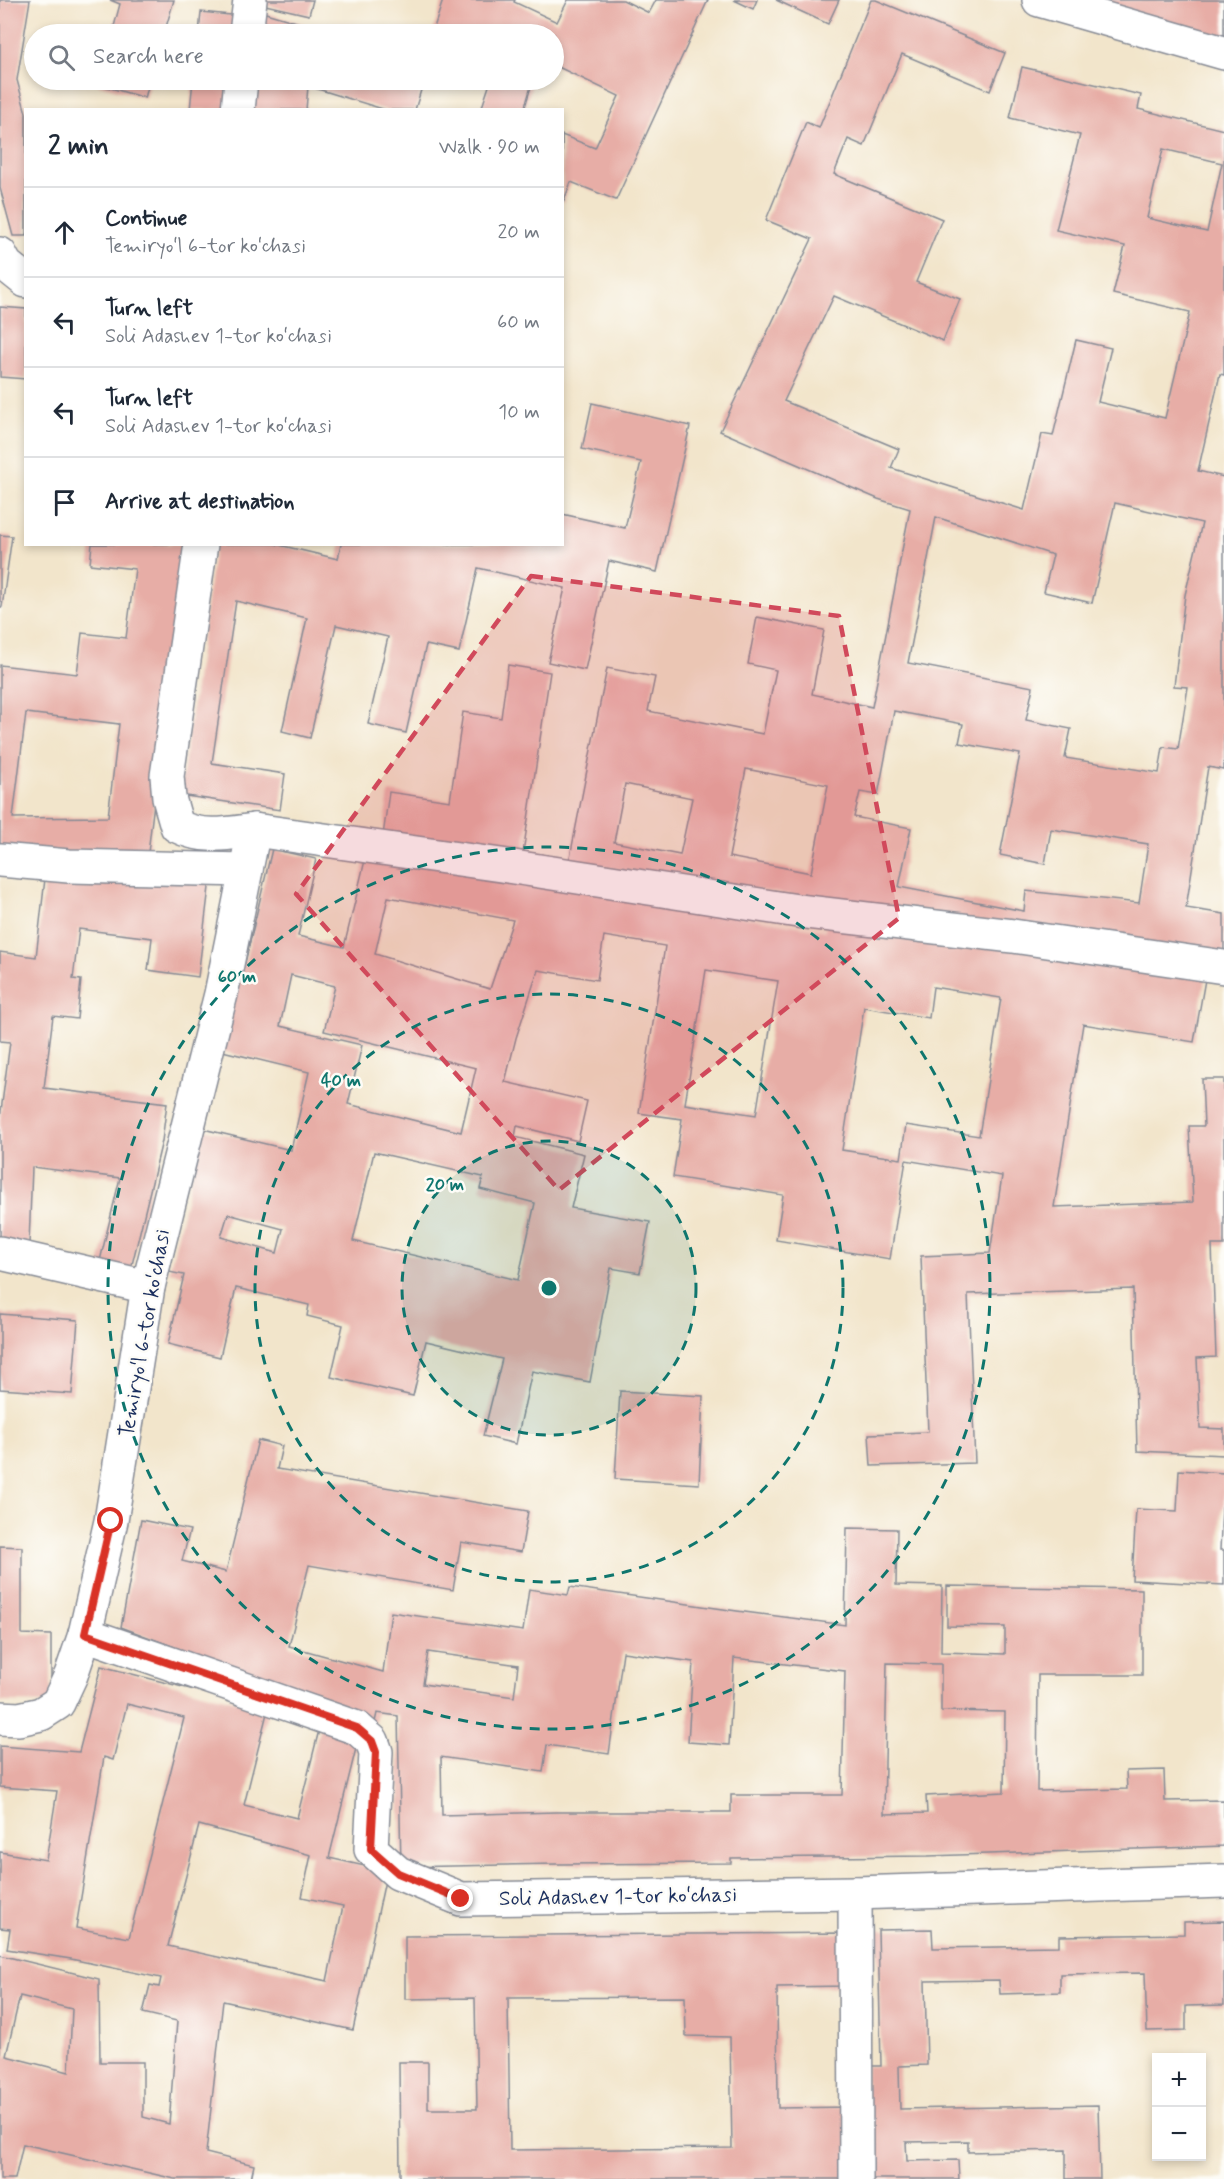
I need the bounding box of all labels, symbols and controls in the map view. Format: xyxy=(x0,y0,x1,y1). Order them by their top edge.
search box xyxy=(24,24,564,90)
icon: search xyxy=(45,41,78,74)
text: Search here xyxy=(93,43,204,71)
text: 2 min xyxy=(48,130,109,164)
text: Walk · 90 m xyxy=(439,134,540,161)
text: Continue xyxy=(105,205,187,233)
icon: ahead xyxy=(48,216,81,249)
text: 20 m xyxy=(497,219,540,246)
text: Temiryoʻl 6-tor koʻchasi xyxy=(105,233,306,260)
text: Turn left xyxy=(105,295,193,323)
icon: left xyxy=(48,306,81,339)
text: 60 m xyxy=(497,309,540,336)
text: Soli Adashev 1-tor koʻchasi xyxy=(105,323,332,350)
text: Turn left xyxy=(105,385,193,413)
icon: left xyxy=(48,396,81,429)
text: 10 m xyxy=(498,399,540,426)
text: Soli Adashev 1-tor koʻchasi xyxy=(105,413,332,440)
icon: arrive xyxy=(48,486,81,519)
text: Arrive at destination xyxy=(105,488,295,516)
text: 60 m xyxy=(218,965,256,989)
text: 40 m xyxy=(321,1069,361,1093)
text: 20 m xyxy=(426,1173,464,1197)
street label: Temiryoʻl 6-tor koʻchasi xyxy=(113,1227,177,1440)
centre of rings xyxy=(539,1278,559,1298)
route start xyxy=(97,1507,123,1533)
street label: Soli Adashev 1-tor koʻchasi xyxy=(499,1881,737,1913)
route end xyxy=(447,1885,473,1911)
map controls xyxy=(1152,2053,1206,2161)
button: + xyxy=(1152,2053,1206,2107)
button: − xyxy=(1152,2107,1206,2161)

